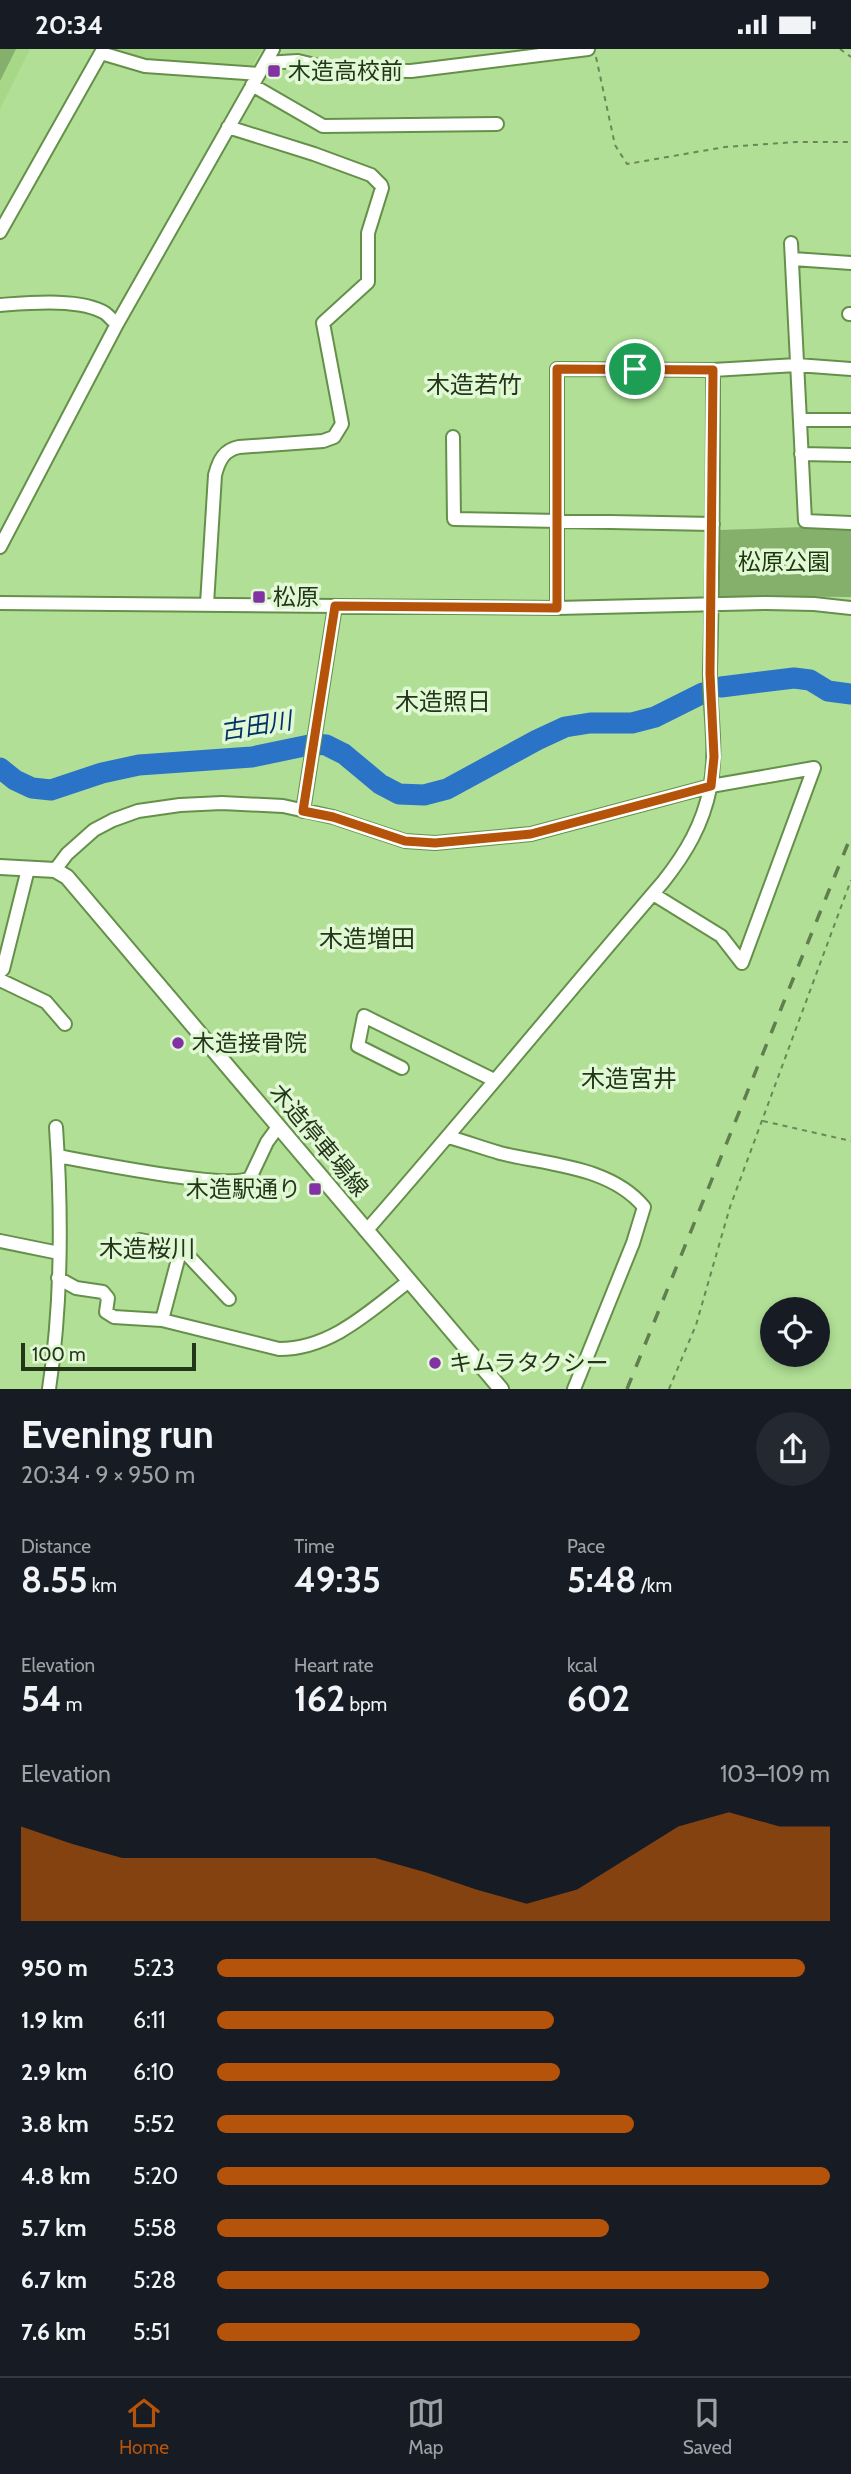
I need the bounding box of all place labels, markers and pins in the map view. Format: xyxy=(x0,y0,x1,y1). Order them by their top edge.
place label: 木造高校前 xyxy=(288,57,403,85)
marker: 木造高校前 xyxy=(266,63,282,79)
pin xyxy=(605,339,665,399)
place label: 松原 xyxy=(273,583,319,611)
marker: 松原 xyxy=(251,589,267,605)
place label: 木造接骨院 xyxy=(192,1029,307,1057)
marker: 木造接骨院 xyxy=(170,1035,186,1051)
place label: 木造駅通り xyxy=(186,1175,301,1203)
marker: 木造駅通り xyxy=(307,1181,323,1197)
place label: キムラタクシー xyxy=(449,1349,609,1377)
marker: キムラタクシー xyxy=(427,1355,443,1371)

